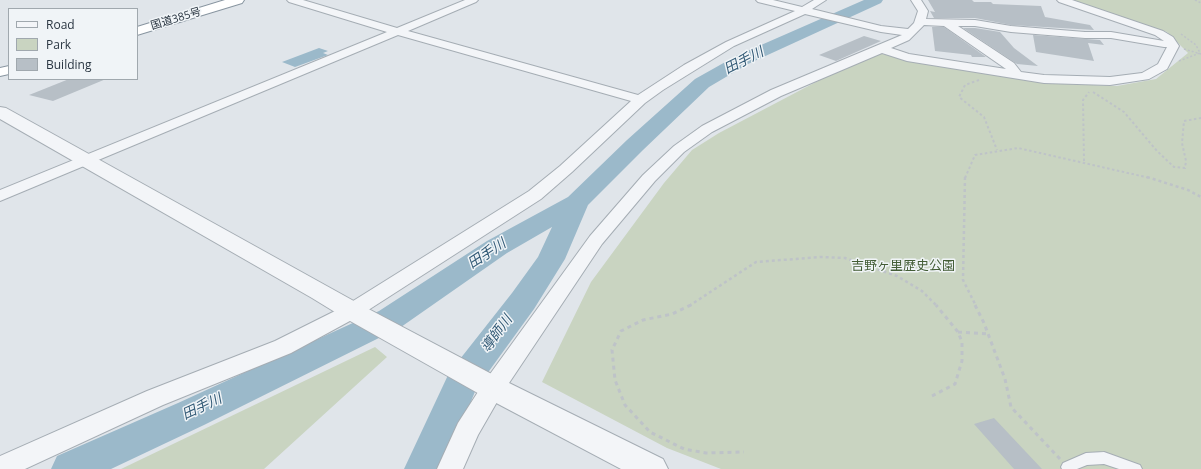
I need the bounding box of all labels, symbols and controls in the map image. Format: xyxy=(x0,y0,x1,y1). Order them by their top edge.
street label: 国道385号 xyxy=(149,5,203,33)
legend xyxy=(8,8,138,80)
text: Road xyxy=(46,16,75,33)
text: Park xyxy=(46,36,71,53)
water label: 田手川 xyxy=(721,44,767,78)
text: Building xyxy=(46,56,91,73)
water label: 田手川 xyxy=(465,236,509,272)
park label: 吉野ヶ里歴史公園 xyxy=(851,258,955,274)
water label: 導師川 xyxy=(478,312,516,356)
water label: 田手川 xyxy=(179,391,225,423)

